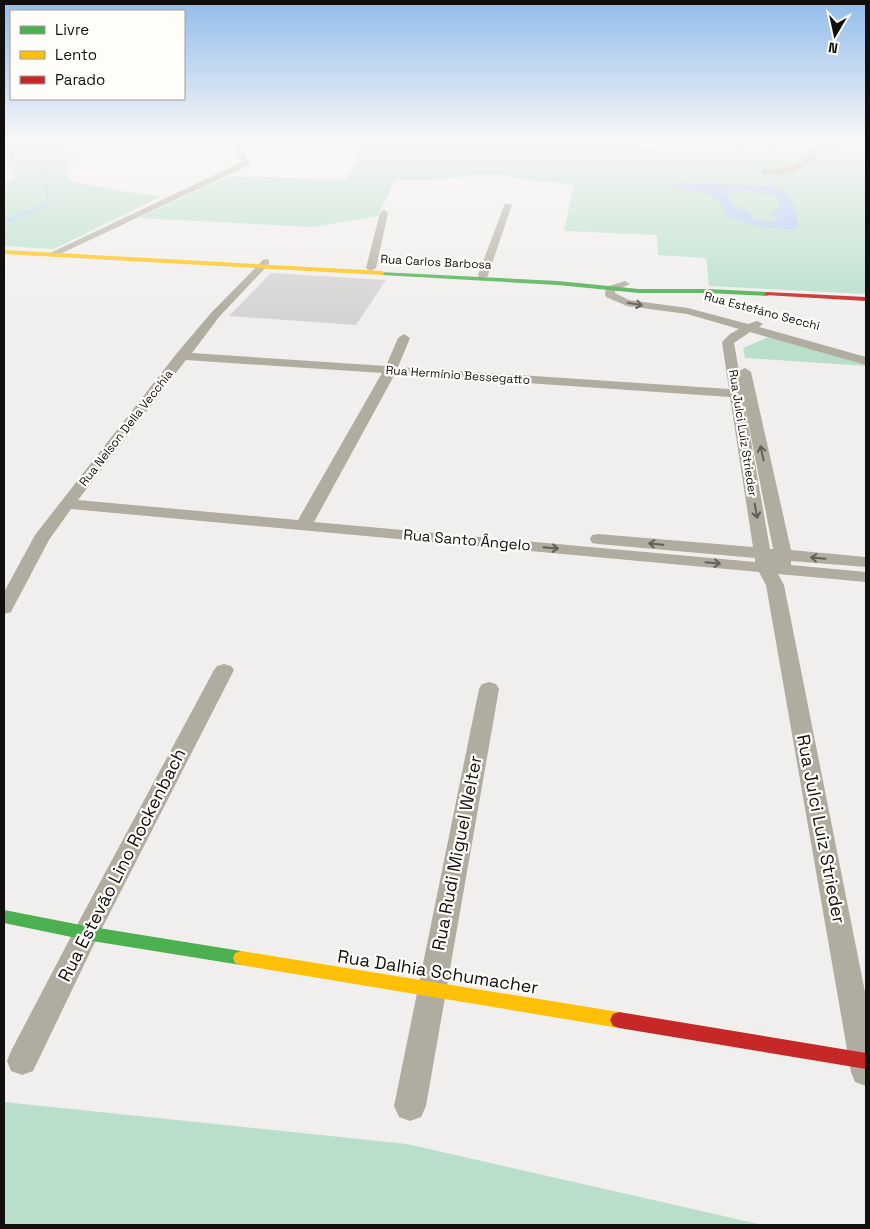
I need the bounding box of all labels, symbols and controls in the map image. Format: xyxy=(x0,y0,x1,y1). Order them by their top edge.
legend xyxy=(10,10,185,100)
north arrow xyxy=(810,10,860,60)
text: Livre xyxy=(55,20,89,39)
text: N xyxy=(827,38,839,57)
text: Lento xyxy=(55,45,97,64)
text: Parado xyxy=(55,70,105,89)
street label: Rua Carlos Barbosa xyxy=(380,251,492,273)
street label: Rua Estefáno Secchi xyxy=(702,288,822,334)
one-way arrow xyxy=(626,300,642,310)
street label: Rua Hermínio Bessegatto xyxy=(385,362,531,388)
street label: Rua Nelson Della Vecchia xyxy=(76,366,177,489)
street label: Rua Julci Luiz Strieder xyxy=(725,368,761,498)
one-way arrow xyxy=(756,445,766,461)
one-way arrow xyxy=(751,503,761,519)
street label: Rua Santo Ângelo xyxy=(403,524,531,555)
one-way arrow xyxy=(648,540,664,549)
one-way arrow xyxy=(543,543,559,553)
one-way arrow xyxy=(810,554,826,563)
one-way arrow xyxy=(705,558,721,568)
street label: Rua Julci Luiz Strieder xyxy=(792,732,851,926)
street label: Rua Estevão Lino Rockenbach xyxy=(53,744,191,985)
street label: Rua Rudi Miguel Welter xyxy=(426,753,487,952)
street label: Rua Dalhia Schumacher xyxy=(336,944,540,999)

